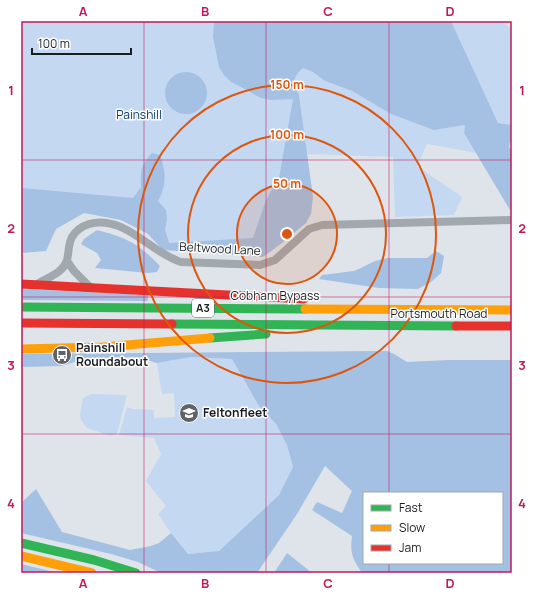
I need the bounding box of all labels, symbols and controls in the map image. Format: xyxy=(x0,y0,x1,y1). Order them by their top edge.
text: A xyxy=(79,2,88,20)
text: B xyxy=(201,2,209,20)
text: C xyxy=(323,2,333,20)
text: D xyxy=(445,2,455,20)
scale bar xyxy=(32,30,131,56)
text: 100 m xyxy=(38,35,70,52)
text: 150 m xyxy=(270,76,304,93)
text: 1 xyxy=(8,81,14,99)
text: 1 xyxy=(519,81,525,99)
park label: Painshill xyxy=(116,106,162,123)
text: 100 m xyxy=(270,126,304,143)
text: 50 m xyxy=(273,175,301,192)
text: 2 xyxy=(7,219,15,237)
text: 2 xyxy=(518,219,526,237)
centre of rings xyxy=(280,227,294,241)
street label: Beltwood Lane xyxy=(179,238,261,259)
street label: Cobham Bypass xyxy=(230,287,320,304)
road number: A3 xyxy=(192,299,214,317)
street label: Portsmouth Road xyxy=(391,305,487,322)
place label: Painshill Roundabout xyxy=(76,339,148,370)
bus stop icon: Painshill Roundabout xyxy=(51,344,73,366)
text: 3 xyxy=(7,356,15,374)
text: 3 xyxy=(518,356,526,374)
school or university icon: Feltonfleet xyxy=(178,402,200,424)
place label: Feltonfleet xyxy=(203,404,267,421)
legend xyxy=(363,492,503,564)
text: 4 xyxy=(7,494,15,512)
text: 4 xyxy=(518,494,526,512)
text: Fast xyxy=(399,499,423,516)
text: Slow xyxy=(399,519,425,536)
text: Jam xyxy=(399,539,421,556)
text: A xyxy=(79,574,88,592)
text: B xyxy=(201,574,209,592)
text: C xyxy=(323,574,333,592)
text: D xyxy=(445,574,455,592)

